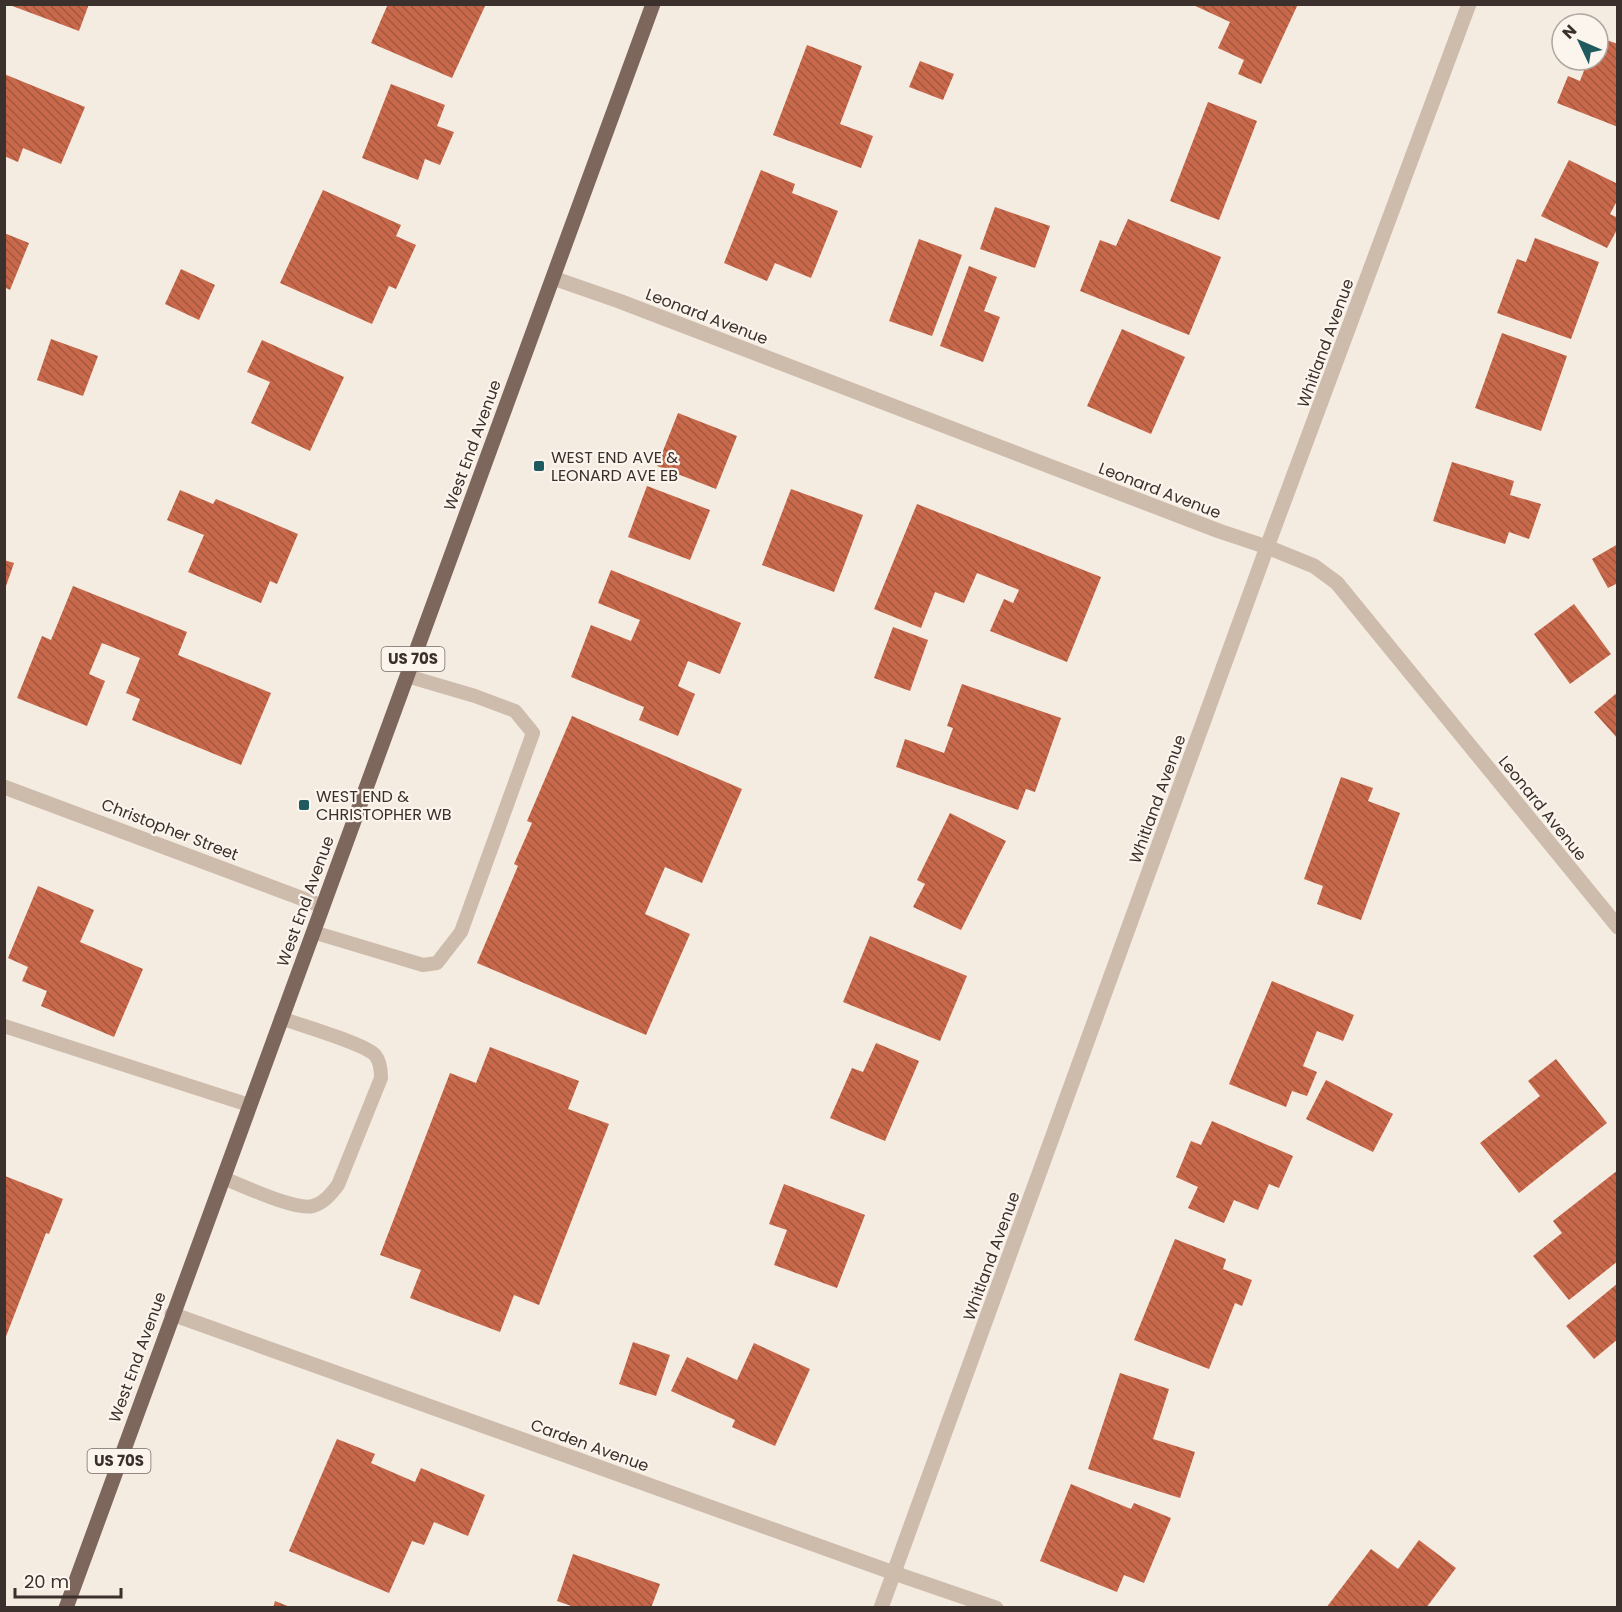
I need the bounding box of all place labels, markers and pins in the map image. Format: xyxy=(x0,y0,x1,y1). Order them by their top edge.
place label: WEST END AVE & LEONARD AVE EB xyxy=(551,446,678,487)
marker: WEST END AVE & LEONARD AVE EB xyxy=(532,459,546,473)
place label: WEST END & CHRISTOPHER WB xyxy=(316,785,452,826)
marker: WEST END & CHRISTOPHER WB xyxy=(297,798,311,812)

